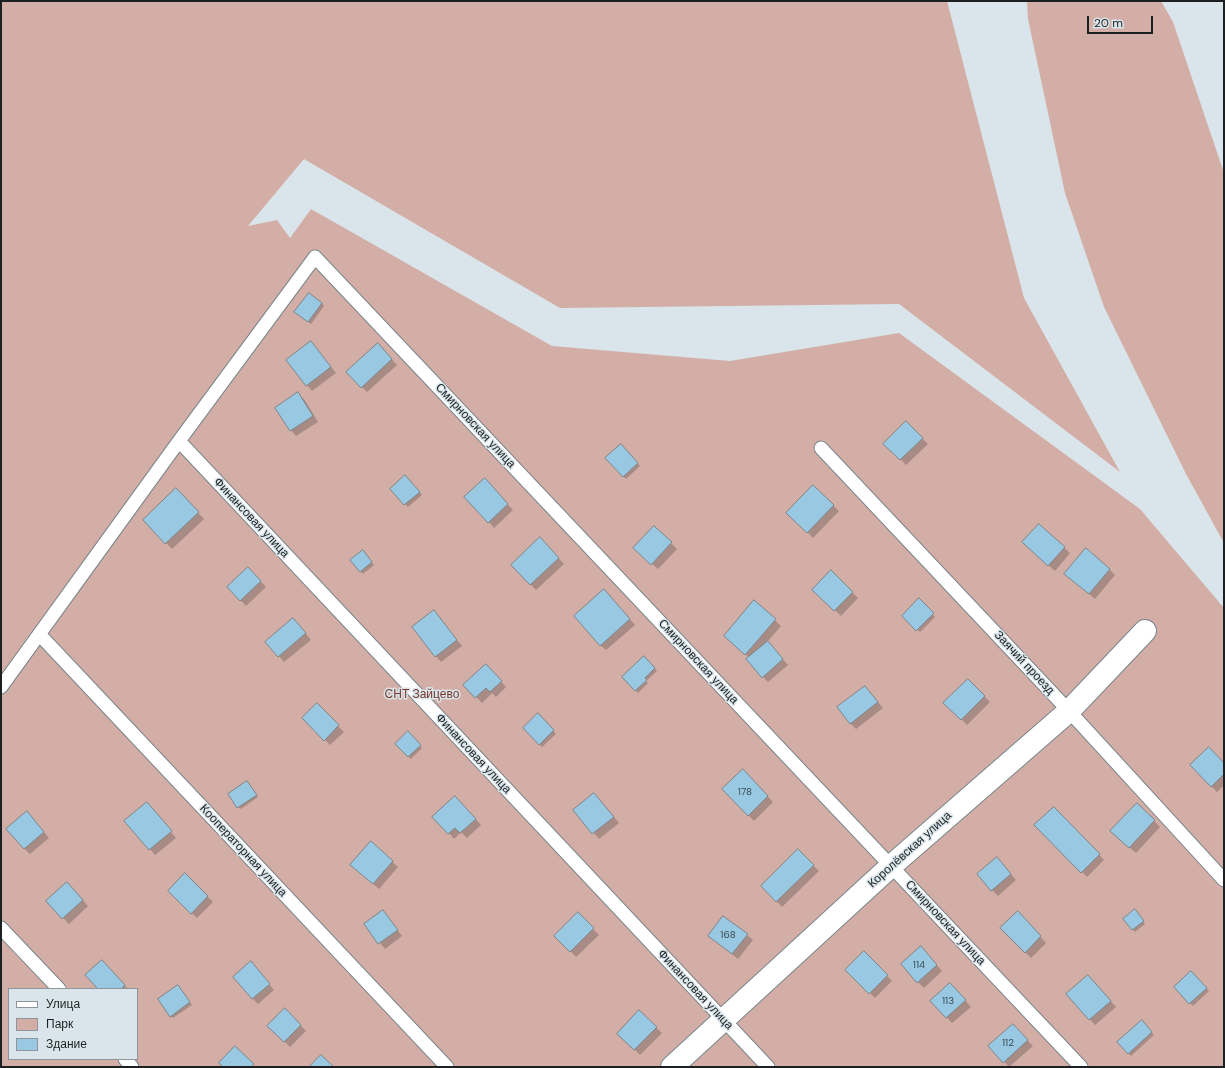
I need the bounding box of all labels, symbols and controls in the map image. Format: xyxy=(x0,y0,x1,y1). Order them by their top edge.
scale bar xyxy=(1089,8,1155,34)
text: 20 m xyxy=(1094,15,1123,31)
street label: Смирновская улица xyxy=(432,381,518,471)
street label: Финансовая улица xyxy=(210,475,292,561)
street label: Смирновская улица xyxy=(655,617,741,707)
street label: Заячий проезд xyxy=(991,628,1057,698)
park label: СНТ Зайцево xyxy=(385,688,459,702)
street label: Финансовая улица xyxy=(432,711,514,797)
house number: 178 xyxy=(738,786,752,798)
street label: Кооператорная улица xyxy=(196,802,290,900)
street label: Королёвская улица xyxy=(865,809,955,891)
street label: Смирновская улица xyxy=(902,878,988,968)
house number: 168 xyxy=(720,929,736,941)
street label: Финансовая улица xyxy=(654,947,736,1033)
house number: 114 xyxy=(913,959,925,971)
legend xyxy=(8,988,138,1060)
house number: 113 xyxy=(942,995,954,1007)
text: Улица xyxy=(46,996,80,1012)
text: Парк xyxy=(46,1016,73,1032)
text: Здание xyxy=(46,1036,87,1052)
house number: 112 xyxy=(1002,1037,1014,1049)

